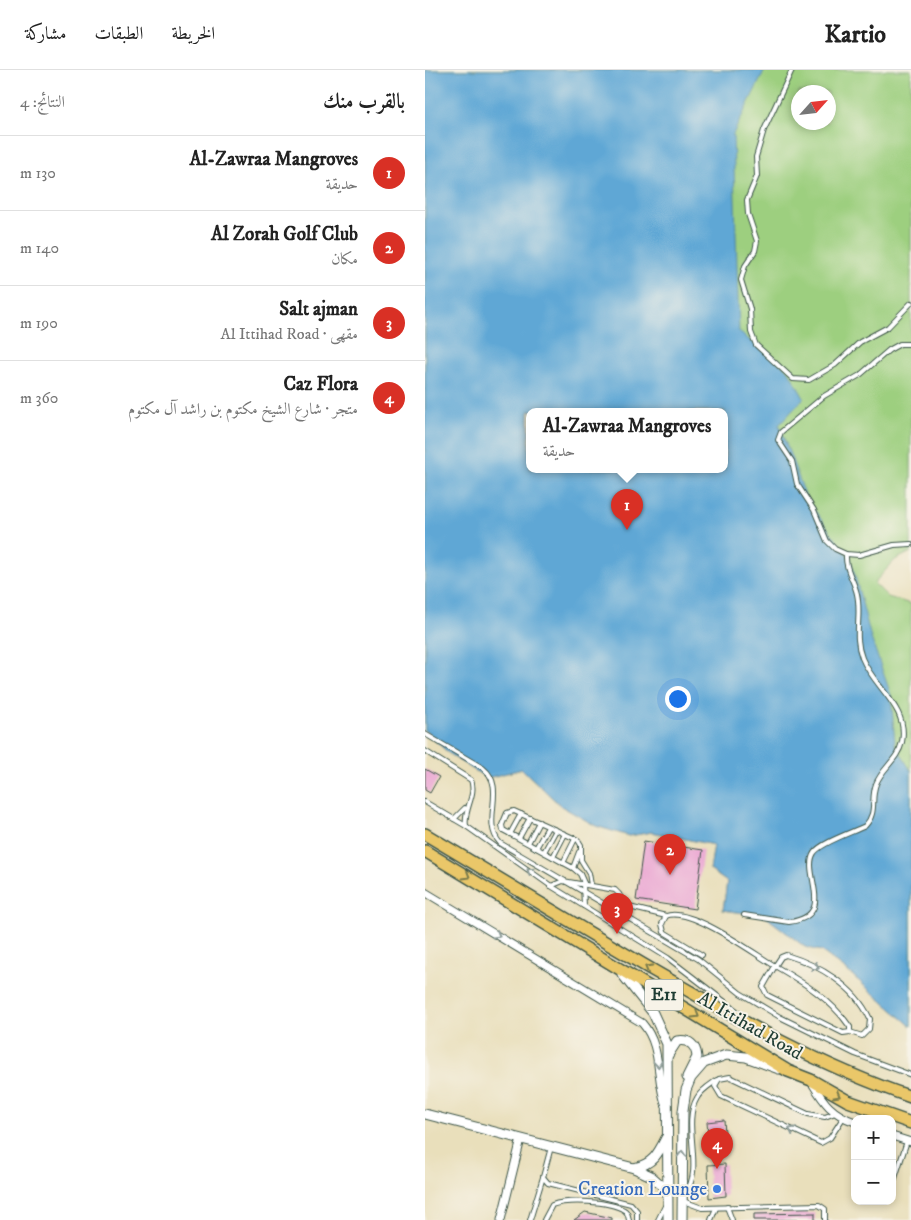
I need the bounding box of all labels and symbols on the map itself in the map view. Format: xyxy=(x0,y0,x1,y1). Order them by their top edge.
north arrow xyxy=(791,85,836,130)
pin: 1 xyxy=(611,489,643,530)
your location xyxy=(665,686,691,712)
pin: 2 xyxy=(654,834,686,875)
one-way arrow xyxy=(526,868,536,877)
one-way arrow xyxy=(461,870,470,880)
pin: 3 xyxy=(601,893,633,934)
one-way arrow xyxy=(491,928,500,938)
one-way arrow xyxy=(810,961,819,971)
one-way arrow xyxy=(645,964,654,974)
road number: E11 xyxy=(645,980,683,1010)
street label: Al Ittihad Road xyxy=(693,987,807,1066)
one-way arrow xyxy=(690,1008,699,1018)
one-way arrow xyxy=(652,1060,663,1068)
one-way arrow xyxy=(831,1088,840,1098)
one-way arrow xyxy=(788,1126,797,1136)
pin: 4 xyxy=(701,1128,733,1169)
one-way arrow xyxy=(677,1150,688,1158)
place label: Creation Lounge xyxy=(578,1178,707,1201)
marker: Creation Lounge xyxy=(711,1183,723,1195)

